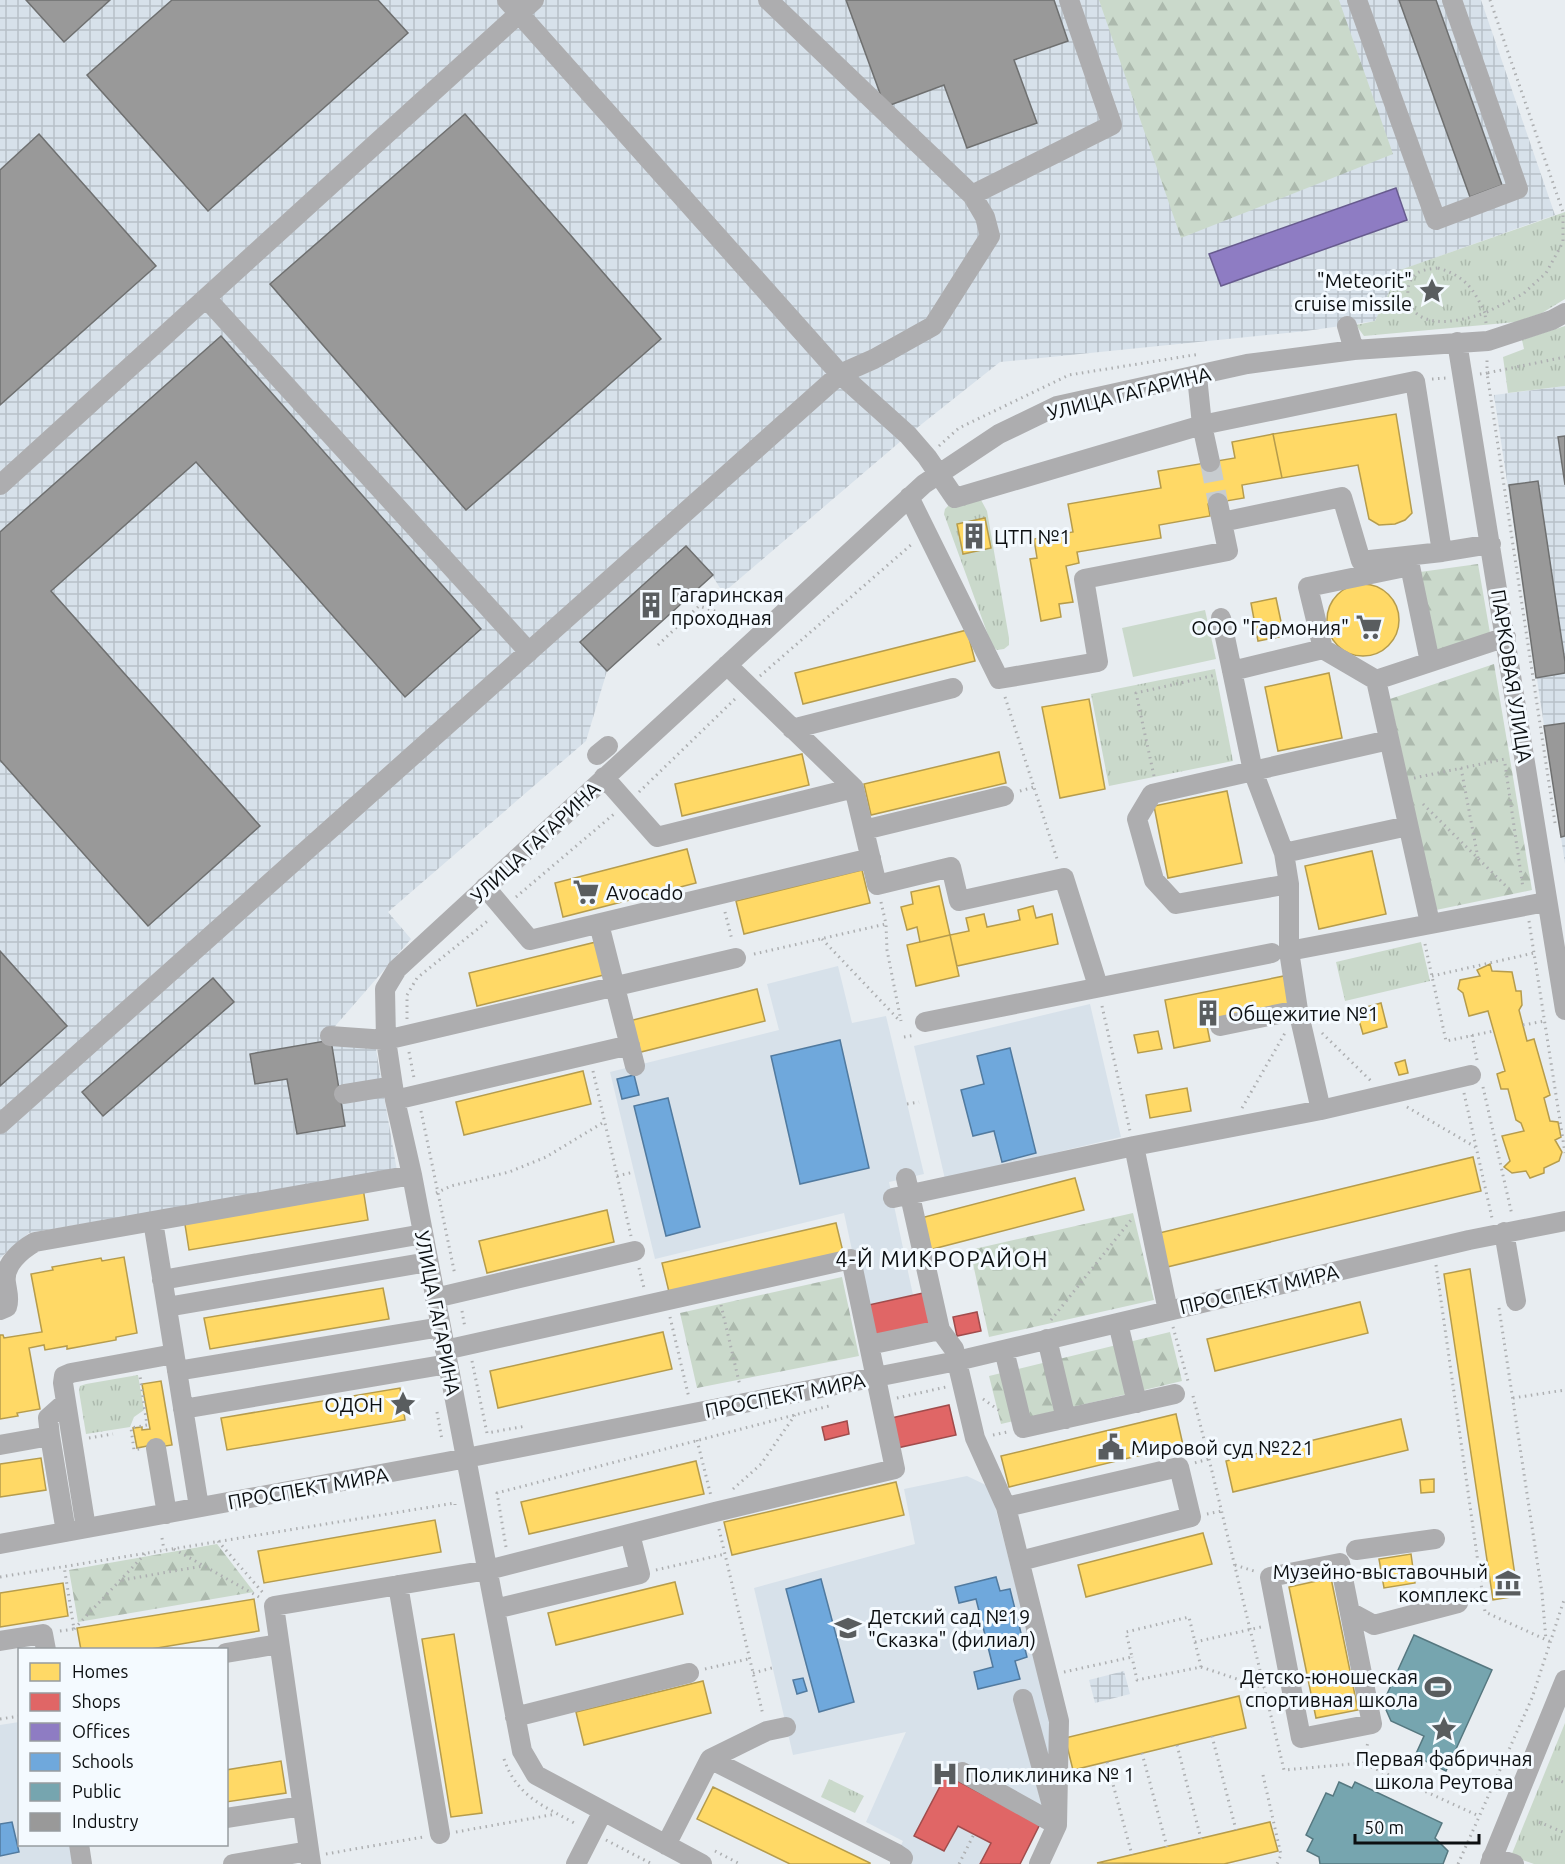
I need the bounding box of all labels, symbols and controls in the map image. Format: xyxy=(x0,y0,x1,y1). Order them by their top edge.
place label: "Meteorit" cruise missile xyxy=(1294,269,1412,315)
place icon: "Meteorit" cruise missile xyxy=(1417,276,1447,306)
street label: УЛИЦА ГАГАРИНА xyxy=(1045,362,1213,424)
building icon: ЦТП №1 xyxy=(959,521,989,551)
place label: ЦТП №1 xyxy=(994,525,1071,548)
place label: Гагаринская проходная xyxy=(671,583,784,629)
street label: ПАРКОВАЯ УЛИЦА xyxy=(1487,588,1537,764)
building icon: Гагаринская проходная xyxy=(636,590,666,620)
supermarket icon: ООО "Гармония" xyxy=(1354,612,1384,642)
place label: ООО "Гармония" xyxy=(1191,616,1349,639)
street label: УЛИЦА ГАГАРИНА xyxy=(466,776,604,908)
supermarket icon: Avocado xyxy=(571,877,601,907)
place label: Avocado xyxy=(606,881,683,904)
building icon: Общежитие №1 xyxy=(1193,998,1223,1028)
place label: Общежитие №1 xyxy=(1228,1002,1379,1025)
street label: УЛИЦА ГАГАРИНА xyxy=(411,1229,465,1397)
district label: 4-Й МИКРОРАЙОН xyxy=(835,1246,1049,1271)
street label: ПРОСПЕКТ МИРА xyxy=(1177,1260,1341,1318)
street label: ПРОСПЕКТ МИРА xyxy=(703,1368,867,1422)
place icon: ОДОН xyxy=(388,1389,418,1419)
place label: ОДОН xyxy=(324,1393,383,1416)
public building icon: Мировой суд №221 xyxy=(1096,1432,1126,1462)
place label: Мировой суд №221 xyxy=(1131,1436,1314,1459)
street label: ПРОСПЕКТ МИРА xyxy=(226,1463,390,1513)
place label: Музейно-выставочный комплекс xyxy=(1273,1560,1488,1606)
museum icon: Музейно-выставочный комплекс xyxy=(1493,1568,1523,1598)
place label: Детский сад №19 "Сказка" (филиал) xyxy=(868,1605,1036,1651)
school or university icon: Детский сад №19 "Сказка" (филиал) xyxy=(833,1613,863,1643)
legend xyxy=(18,1648,228,1846)
text: Homes xyxy=(72,1661,129,1681)
place label: Детско-юношеская спортивная школа xyxy=(1240,1665,1418,1711)
sports icon: Детско-юношеская спортивная школа xyxy=(1423,1672,1453,1702)
text: Shops xyxy=(72,1691,121,1711)
place icon: Первая фабричная школа Реутова xyxy=(1429,1714,1459,1744)
text: Offices xyxy=(72,1721,130,1741)
place label: Первая фабричная школа Реутова xyxy=(1355,1747,1533,1793)
text: Schools xyxy=(72,1751,134,1771)
hospital icon: Поликлиника № 1 xyxy=(930,1759,960,1789)
place label: Поликлиника № 1 xyxy=(965,1763,1135,1786)
text: Public xyxy=(72,1781,121,1801)
scale bar xyxy=(1355,1807,1480,1845)
text: Industry xyxy=(72,1811,139,1831)
text: 50 m xyxy=(1364,1817,1404,1837)

